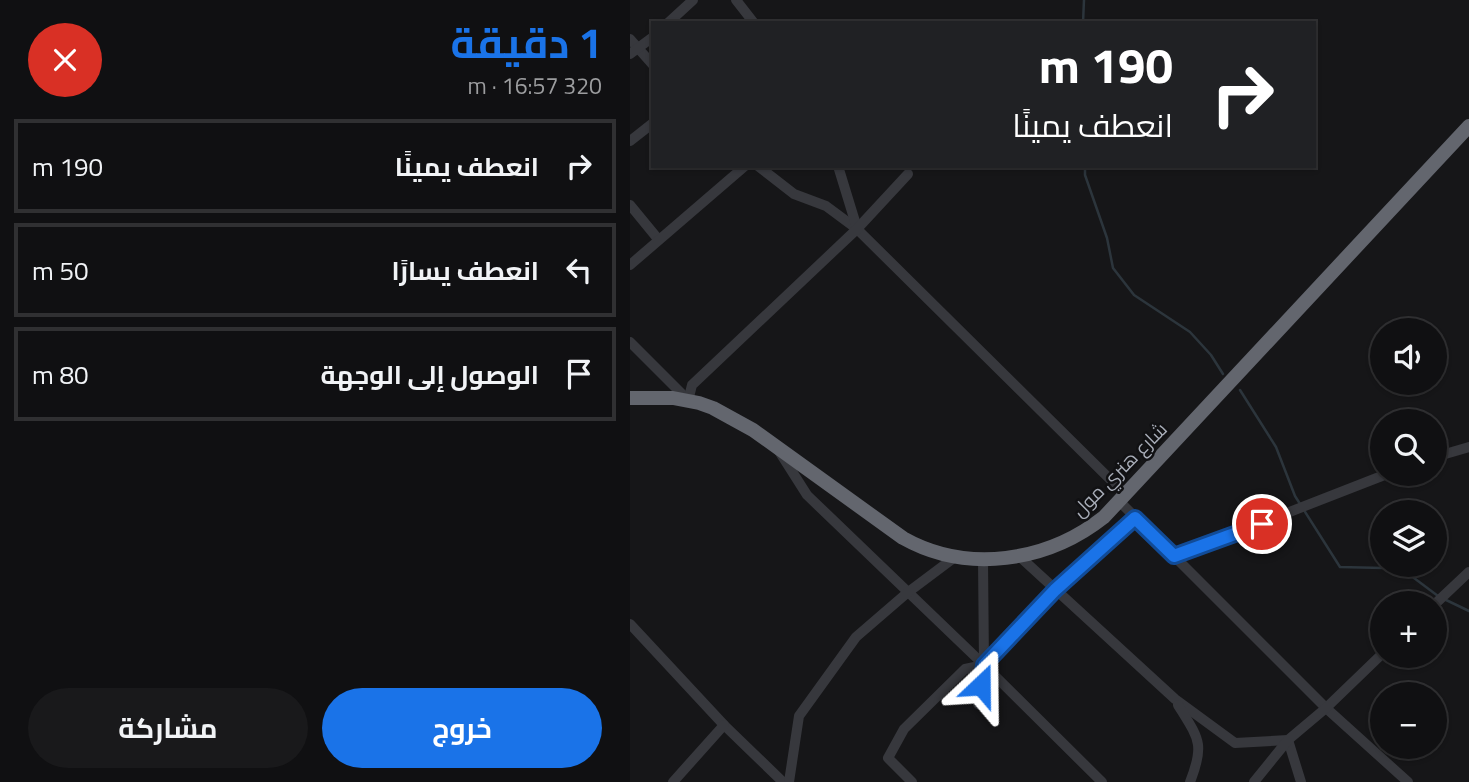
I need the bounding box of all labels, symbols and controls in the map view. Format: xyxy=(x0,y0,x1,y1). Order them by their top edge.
text: 1 دقيقة xyxy=(450,10,602,74)
button: close xyxy=(28,23,102,97)
text: 190 m xyxy=(1039,27,1173,102)
icon: right xyxy=(1197,49,1288,140)
text: 320 m · 16:57 xyxy=(467,68,602,103)
text: انعطف يمينًا xyxy=(1012,101,1173,149)
text: 190 m xyxy=(32,147,103,186)
text: انعطف يمينًا xyxy=(395,147,539,186)
icon: right xyxy=(560,147,598,185)
text: 50 m xyxy=(32,251,89,290)
text: انعطف يسارًا xyxy=(391,251,539,290)
icon: left xyxy=(560,251,598,289)
map controls xyxy=(1370,318,1447,759)
button: sound xyxy=(1370,318,1447,395)
text: 80 m xyxy=(32,355,89,394)
text: الوصول إلى الوجهة xyxy=(320,355,539,394)
icon: arrive xyxy=(560,355,598,393)
button: search xyxy=(1370,409,1447,486)
street label: شارع هنري مول xyxy=(1065,415,1174,524)
pin xyxy=(1232,494,1292,554)
button: layers xyxy=(1370,500,1447,577)
icon: arrive xyxy=(1243,505,1281,543)
button: + xyxy=(1370,591,1447,668)
position arrow xyxy=(944,648,1018,722)
button: − xyxy=(1370,682,1447,759)
button: مشاركة xyxy=(28,688,308,768)
button: خروج xyxy=(322,688,602,768)

